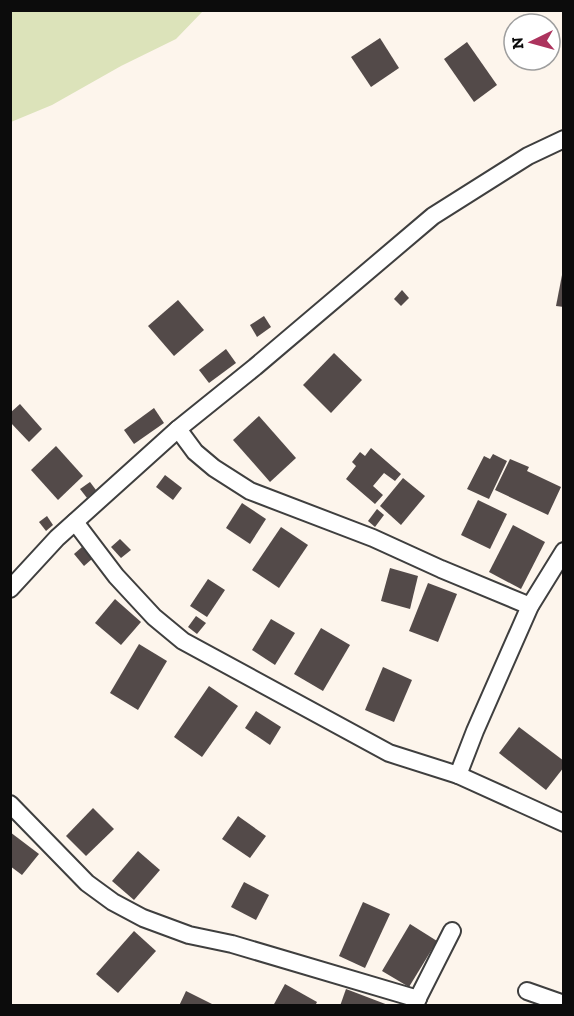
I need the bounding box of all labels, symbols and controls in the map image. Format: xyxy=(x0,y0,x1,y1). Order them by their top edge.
north arrow xyxy=(502,12,562,72)
text: N xyxy=(508,36,528,50)

